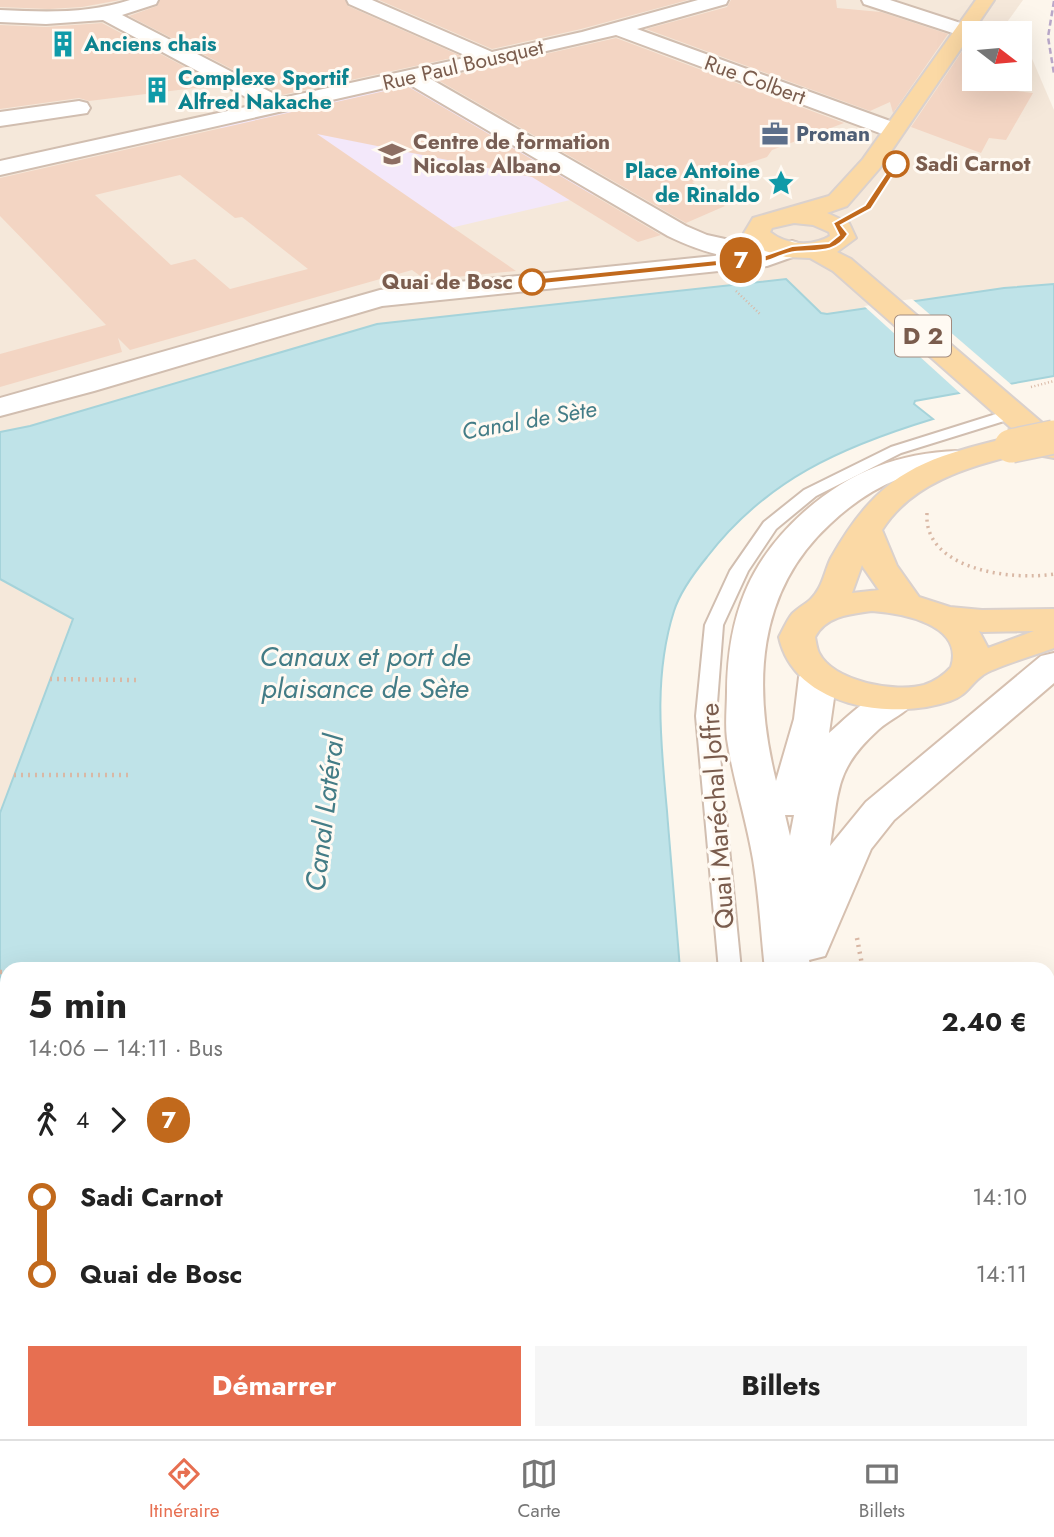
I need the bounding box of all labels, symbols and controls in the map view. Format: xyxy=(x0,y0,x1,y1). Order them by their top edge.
north arrow xyxy=(962,21,1032,91)
map controls xyxy=(962,21,1032,91)
building icon: Anciens chais xyxy=(48,29,78,59)
place label: Anciens chais xyxy=(83,29,217,59)
street label: Rue Paul Bousquet xyxy=(379,32,547,98)
street label: Rue Colbert xyxy=(700,48,810,112)
place label: Complexe Sportif Alfred Nakache xyxy=(177,63,349,117)
building icon: Complexe Sportif Alfred Nakache xyxy=(142,75,172,105)
office icon: Proman xyxy=(760,119,790,149)
place label: Proman xyxy=(796,119,870,149)
place label: Centre de formation Nicolas Albano xyxy=(413,127,610,181)
school or university icon: Centre de formation Nicolas Albano xyxy=(377,139,407,169)
place label: Sadi Carnot xyxy=(915,149,1031,179)
marker: Sadi Carnot xyxy=(883,151,909,177)
place label: Place Antoine de Rinaldo xyxy=(625,156,760,210)
place icon: Place Antoine de Rinaldo xyxy=(766,168,796,198)
line badge: 7 xyxy=(718,237,764,283)
text: 7 xyxy=(734,242,748,277)
place label: Quai de Bosc xyxy=(382,267,513,297)
marker: Quai de Bosc xyxy=(519,269,545,295)
road number: D 2 xyxy=(895,316,951,356)
water label: Canal de Sète xyxy=(459,391,600,449)
water label: Canaux et port de plaisance de Sète xyxy=(260,636,470,709)
street label: Quai Maréchal Joffre xyxy=(690,702,744,930)
water label: Canal Latéral xyxy=(295,731,355,894)
text: 5 min xyxy=(28,977,127,1032)
text: 2.40 € xyxy=(941,1003,1027,1041)
text: 14:06 – 14:11 · Bus xyxy=(28,1031,223,1065)
icon: walk xyxy=(28,1101,66,1139)
icon: forward xyxy=(99,1101,137,1139)
text: 7 xyxy=(161,1102,176,1137)
text: 4 xyxy=(76,1103,89,1137)
text: Sadi Carnot xyxy=(80,1178,223,1216)
text: 14:10 xyxy=(972,1180,1027,1214)
text: Quai de Bosc xyxy=(80,1255,242,1293)
text: 14:11 xyxy=(976,1257,1027,1291)
button: Démarrer xyxy=(28,1346,521,1426)
button: Billets xyxy=(535,1346,1027,1426)
tab: Itinéraire xyxy=(149,1455,220,1524)
tab: Carte xyxy=(518,1455,561,1524)
tab: Billets xyxy=(859,1455,905,1524)

